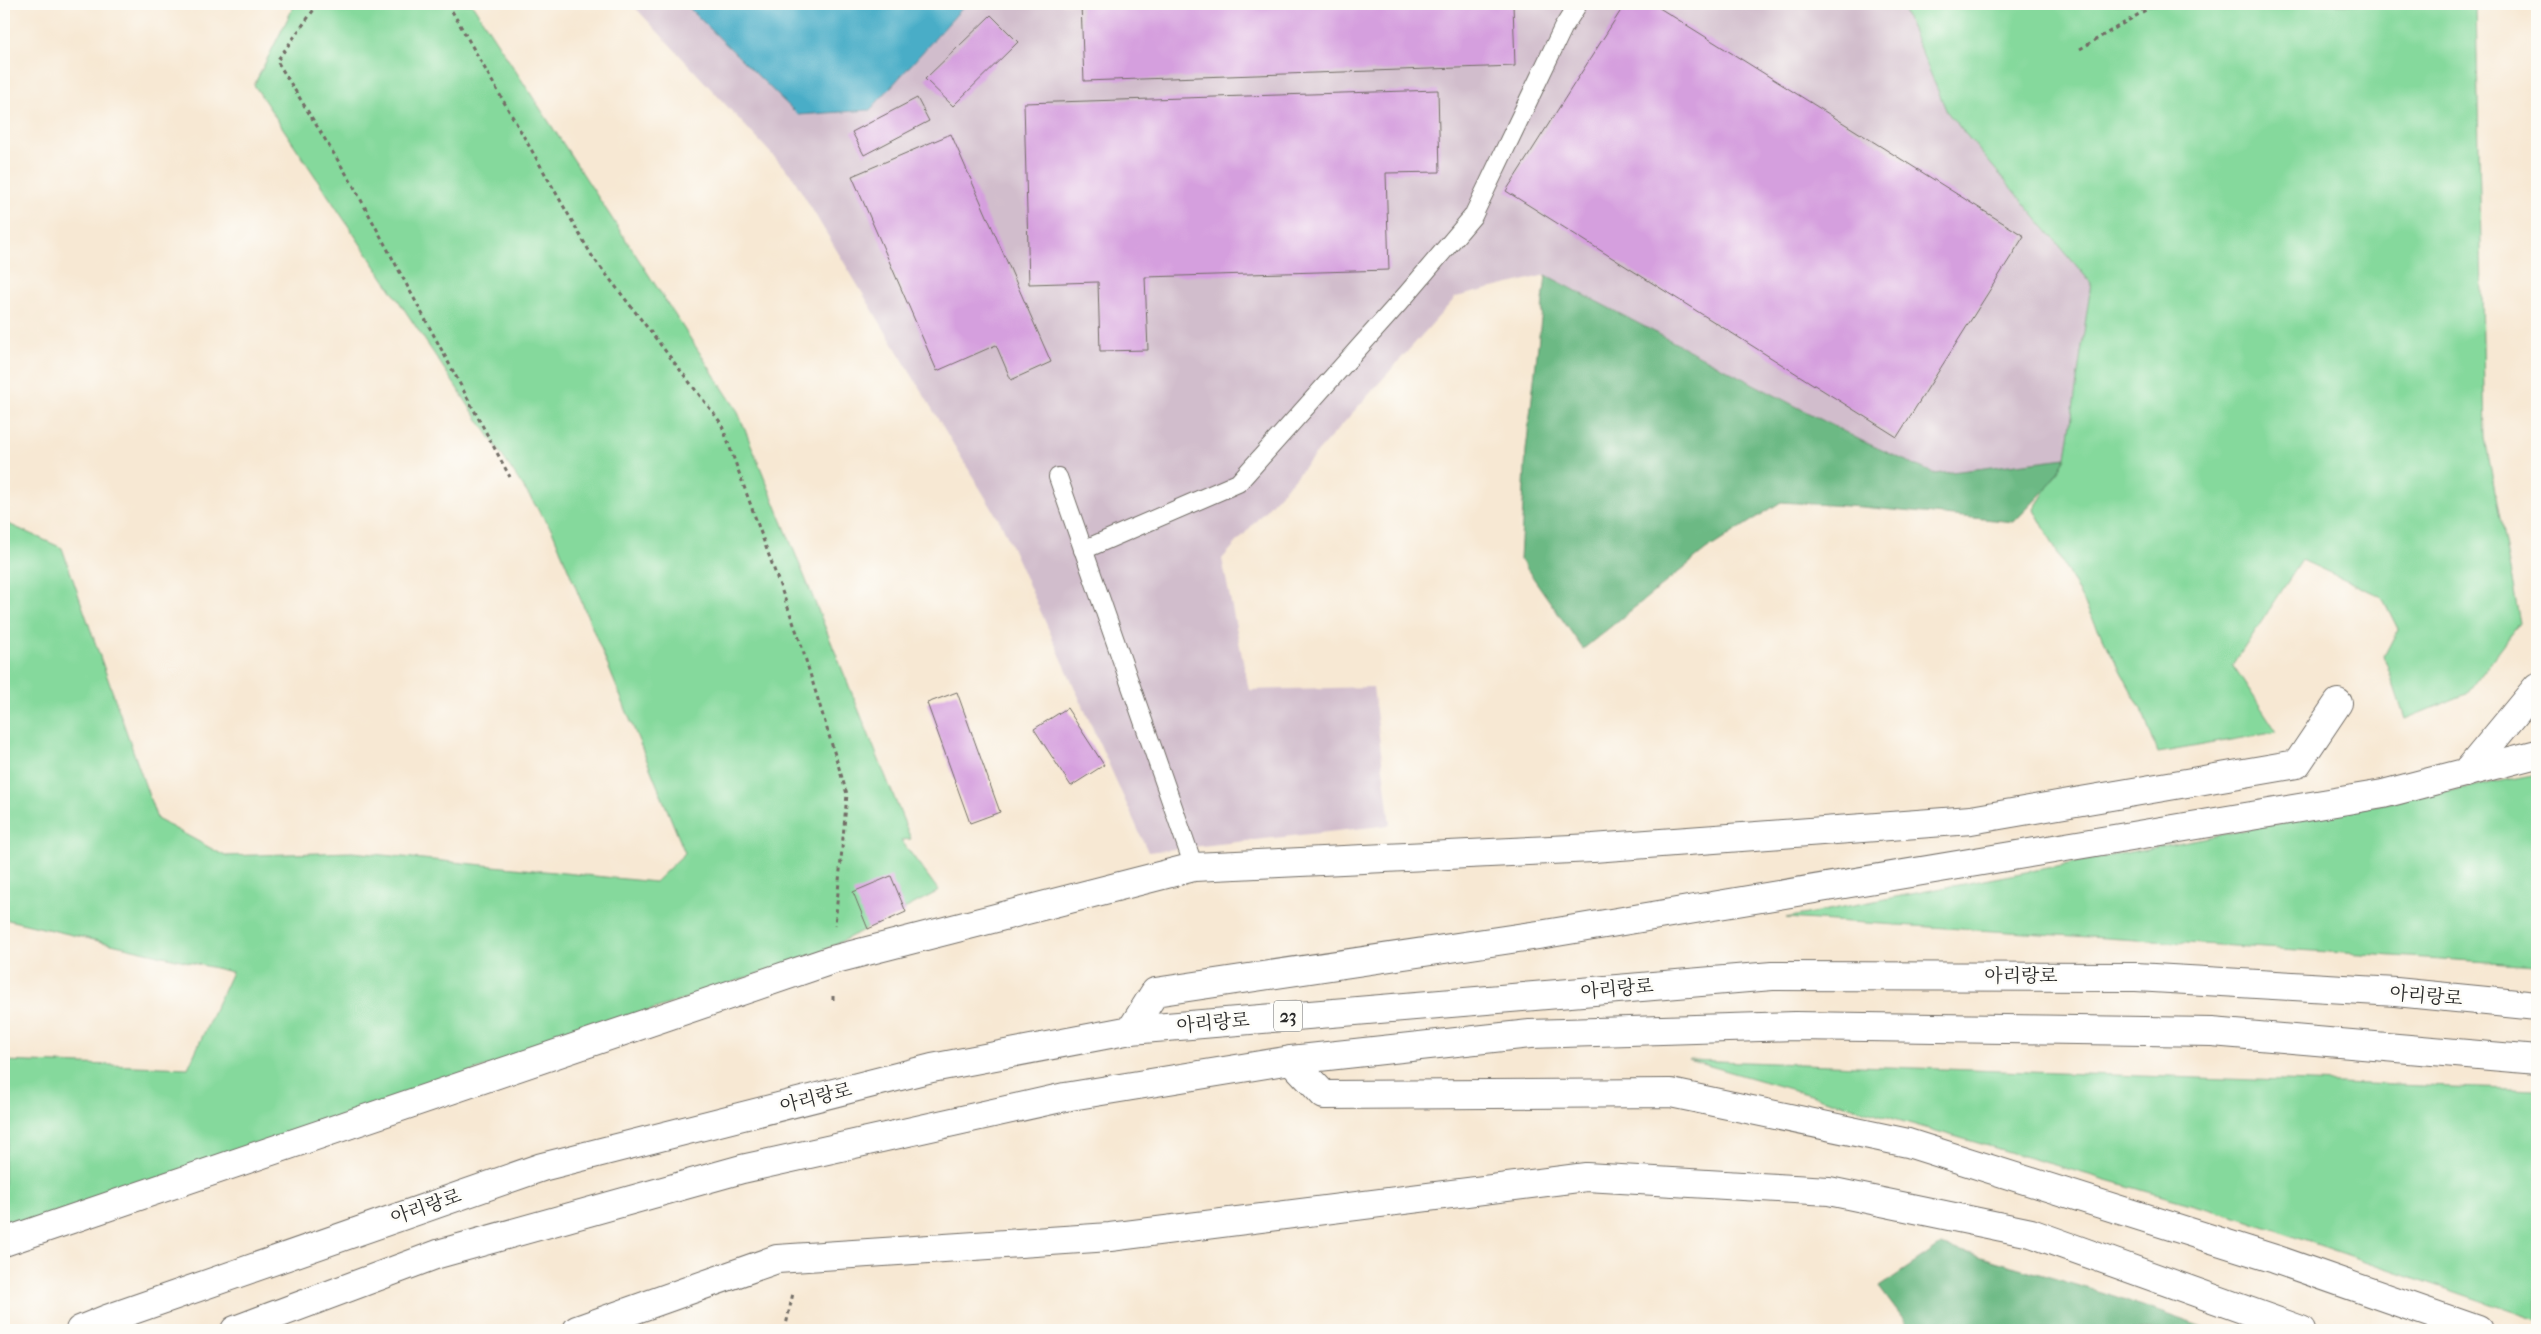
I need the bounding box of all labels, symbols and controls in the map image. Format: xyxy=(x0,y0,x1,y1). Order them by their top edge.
street label: 아리랑로 xyxy=(1984,965,2058,987)
street label: 아리랑로 xyxy=(1579,975,1655,1003)
street label: 아리랑로 xyxy=(2388,982,2464,1010)
road number: 23 xyxy=(1274,1000,1302,1032)
street label: 아리랑로 xyxy=(1175,1009,1251,1037)
street label: 아리랑로 xyxy=(778,1078,854,1118)
street label: 아리랑로 xyxy=(388,1185,464,1229)

